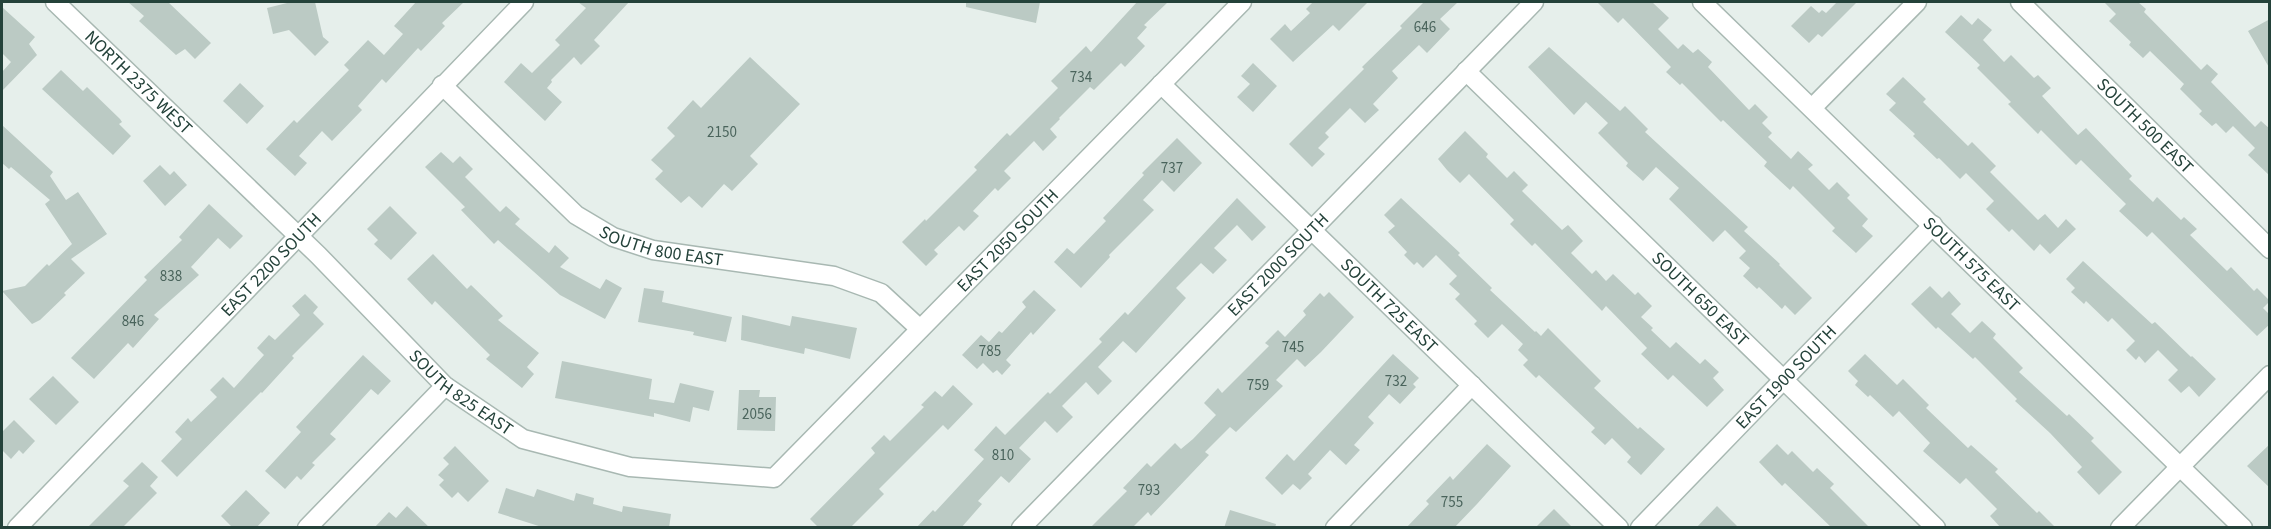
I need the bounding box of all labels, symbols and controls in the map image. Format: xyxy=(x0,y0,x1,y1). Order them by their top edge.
house number: 646 xyxy=(1414,17,1436,38)
street label: NORTH 2375 WEST xyxy=(79,25,198,141)
house number: 734 xyxy=(1070,67,1093,88)
street label: SOUTH 500 EAST xyxy=(2091,73,2199,180)
house number: 2150 xyxy=(707,122,737,143)
house number: 737 xyxy=(1161,158,1183,179)
street label: EAST 2050 SOUTH xyxy=(951,183,1065,298)
street label: EAST 2200 SOUTH xyxy=(215,207,327,322)
street label: EAST 2000 SOUTH xyxy=(1222,208,1335,322)
street label: SOUTH 575 EAST xyxy=(1917,211,2026,318)
street label: SOUTH 800 EAST xyxy=(594,219,725,273)
street label: SOUTH 650 EAST xyxy=(1646,246,1755,353)
street label: SOUTH 725 EAST xyxy=(1335,253,1443,359)
house number: 838 xyxy=(160,266,182,287)
house number: 846 xyxy=(122,311,144,332)
street label: EAST 1900 SOUTH xyxy=(1730,320,1843,435)
house number: 745 xyxy=(1282,337,1304,358)
house number: 785 xyxy=(979,341,1001,362)
street label: SOUTH 825 EAST xyxy=(403,344,518,442)
house number: 732 xyxy=(1385,371,1407,392)
house number: 759 xyxy=(1247,375,1269,396)
house number: 2056 xyxy=(742,404,772,425)
house number: 810 xyxy=(992,445,1014,466)
house number: 793 xyxy=(1138,480,1160,501)
house number: 755 xyxy=(1441,492,1463,513)

